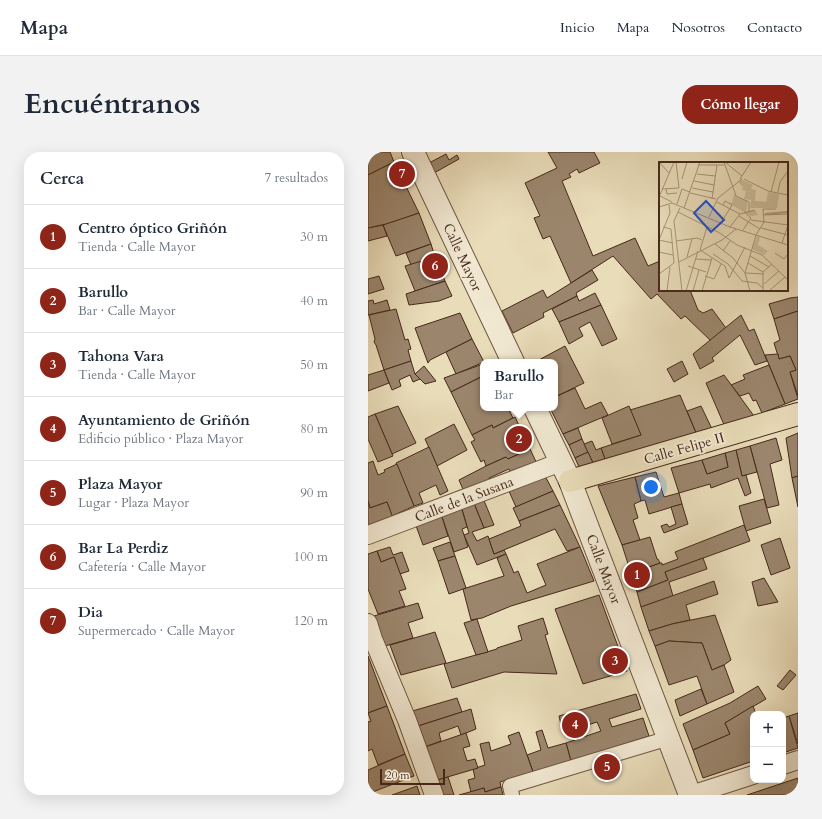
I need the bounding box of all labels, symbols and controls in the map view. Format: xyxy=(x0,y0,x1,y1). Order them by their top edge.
text: Mapa xyxy=(20,15,68,41)
text: Inicio xyxy=(560,18,595,37)
text: Mapa xyxy=(617,18,649,37)
text: Nosotros xyxy=(671,18,725,37)
text: Contacto xyxy=(747,18,802,37)
text: Encuéntranos xyxy=(24,85,200,123)
button: Cómo llegar xyxy=(682,85,798,124)
pin: 7 xyxy=(389,159,415,189)
inset map xyxy=(659,162,788,291)
text: Cerca xyxy=(40,167,84,190)
text: 7 resultados xyxy=(264,169,328,187)
text: Centro óptico Griñón xyxy=(78,218,227,238)
street label: Calle Mayor xyxy=(438,220,487,295)
text: 1 xyxy=(50,228,56,246)
text: 30 m xyxy=(300,228,328,246)
text: Tienda · Calle Mayor xyxy=(78,238,195,256)
pin: 6 xyxy=(422,251,448,281)
text: Barullo xyxy=(78,282,128,302)
text: 2 xyxy=(50,292,56,310)
text: 40 m xyxy=(300,292,328,310)
text: Bar · Calle Mayor xyxy=(78,302,176,320)
text: Tahona Vara xyxy=(78,346,164,366)
text: 3 xyxy=(50,356,56,374)
text: 50 m xyxy=(300,356,328,374)
popup xyxy=(480,359,558,411)
text: Tienda · Calle Mayor xyxy=(78,366,195,384)
text: Barullo xyxy=(494,366,544,386)
text: Bar xyxy=(494,386,513,404)
text: Ayuntamiento de Griñón xyxy=(78,410,250,430)
text: 4 xyxy=(50,420,56,438)
text: 80 m xyxy=(300,420,328,438)
pin: 2 xyxy=(506,424,532,454)
street label: Calle Felipe II xyxy=(642,428,727,469)
text: Edificio público · Plaza Mayor xyxy=(78,430,243,448)
street label: Calle de la Susana xyxy=(412,472,516,527)
text: Plaza Mayor xyxy=(78,474,162,494)
your location xyxy=(641,477,661,497)
text: 5 xyxy=(50,484,56,502)
text: 90 m xyxy=(300,484,328,502)
text: Lugar · Plaza Mayor xyxy=(78,494,189,512)
street label: Calle Mayor xyxy=(582,532,626,608)
text: Bar La Perdiz xyxy=(78,538,168,558)
text: 6 xyxy=(50,548,56,566)
text: 100 m xyxy=(294,548,328,566)
text: Cafetería · Calle Mayor xyxy=(78,558,206,576)
pin: 1 xyxy=(624,560,650,590)
text: Dia xyxy=(78,602,103,622)
text: 7 xyxy=(50,612,56,630)
text: 120 m xyxy=(294,612,328,630)
text: Supermercado · Calle Mayor xyxy=(78,622,235,640)
pin: 3 xyxy=(602,646,628,676)
pin: 4 xyxy=(562,710,588,740)
map controls xyxy=(750,711,786,783)
button: + xyxy=(750,711,786,747)
button: − xyxy=(750,747,786,783)
pin: 5 xyxy=(594,752,620,782)
scale bar xyxy=(380,767,445,786)
text: 20 m xyxy=(386,768,410,783)

